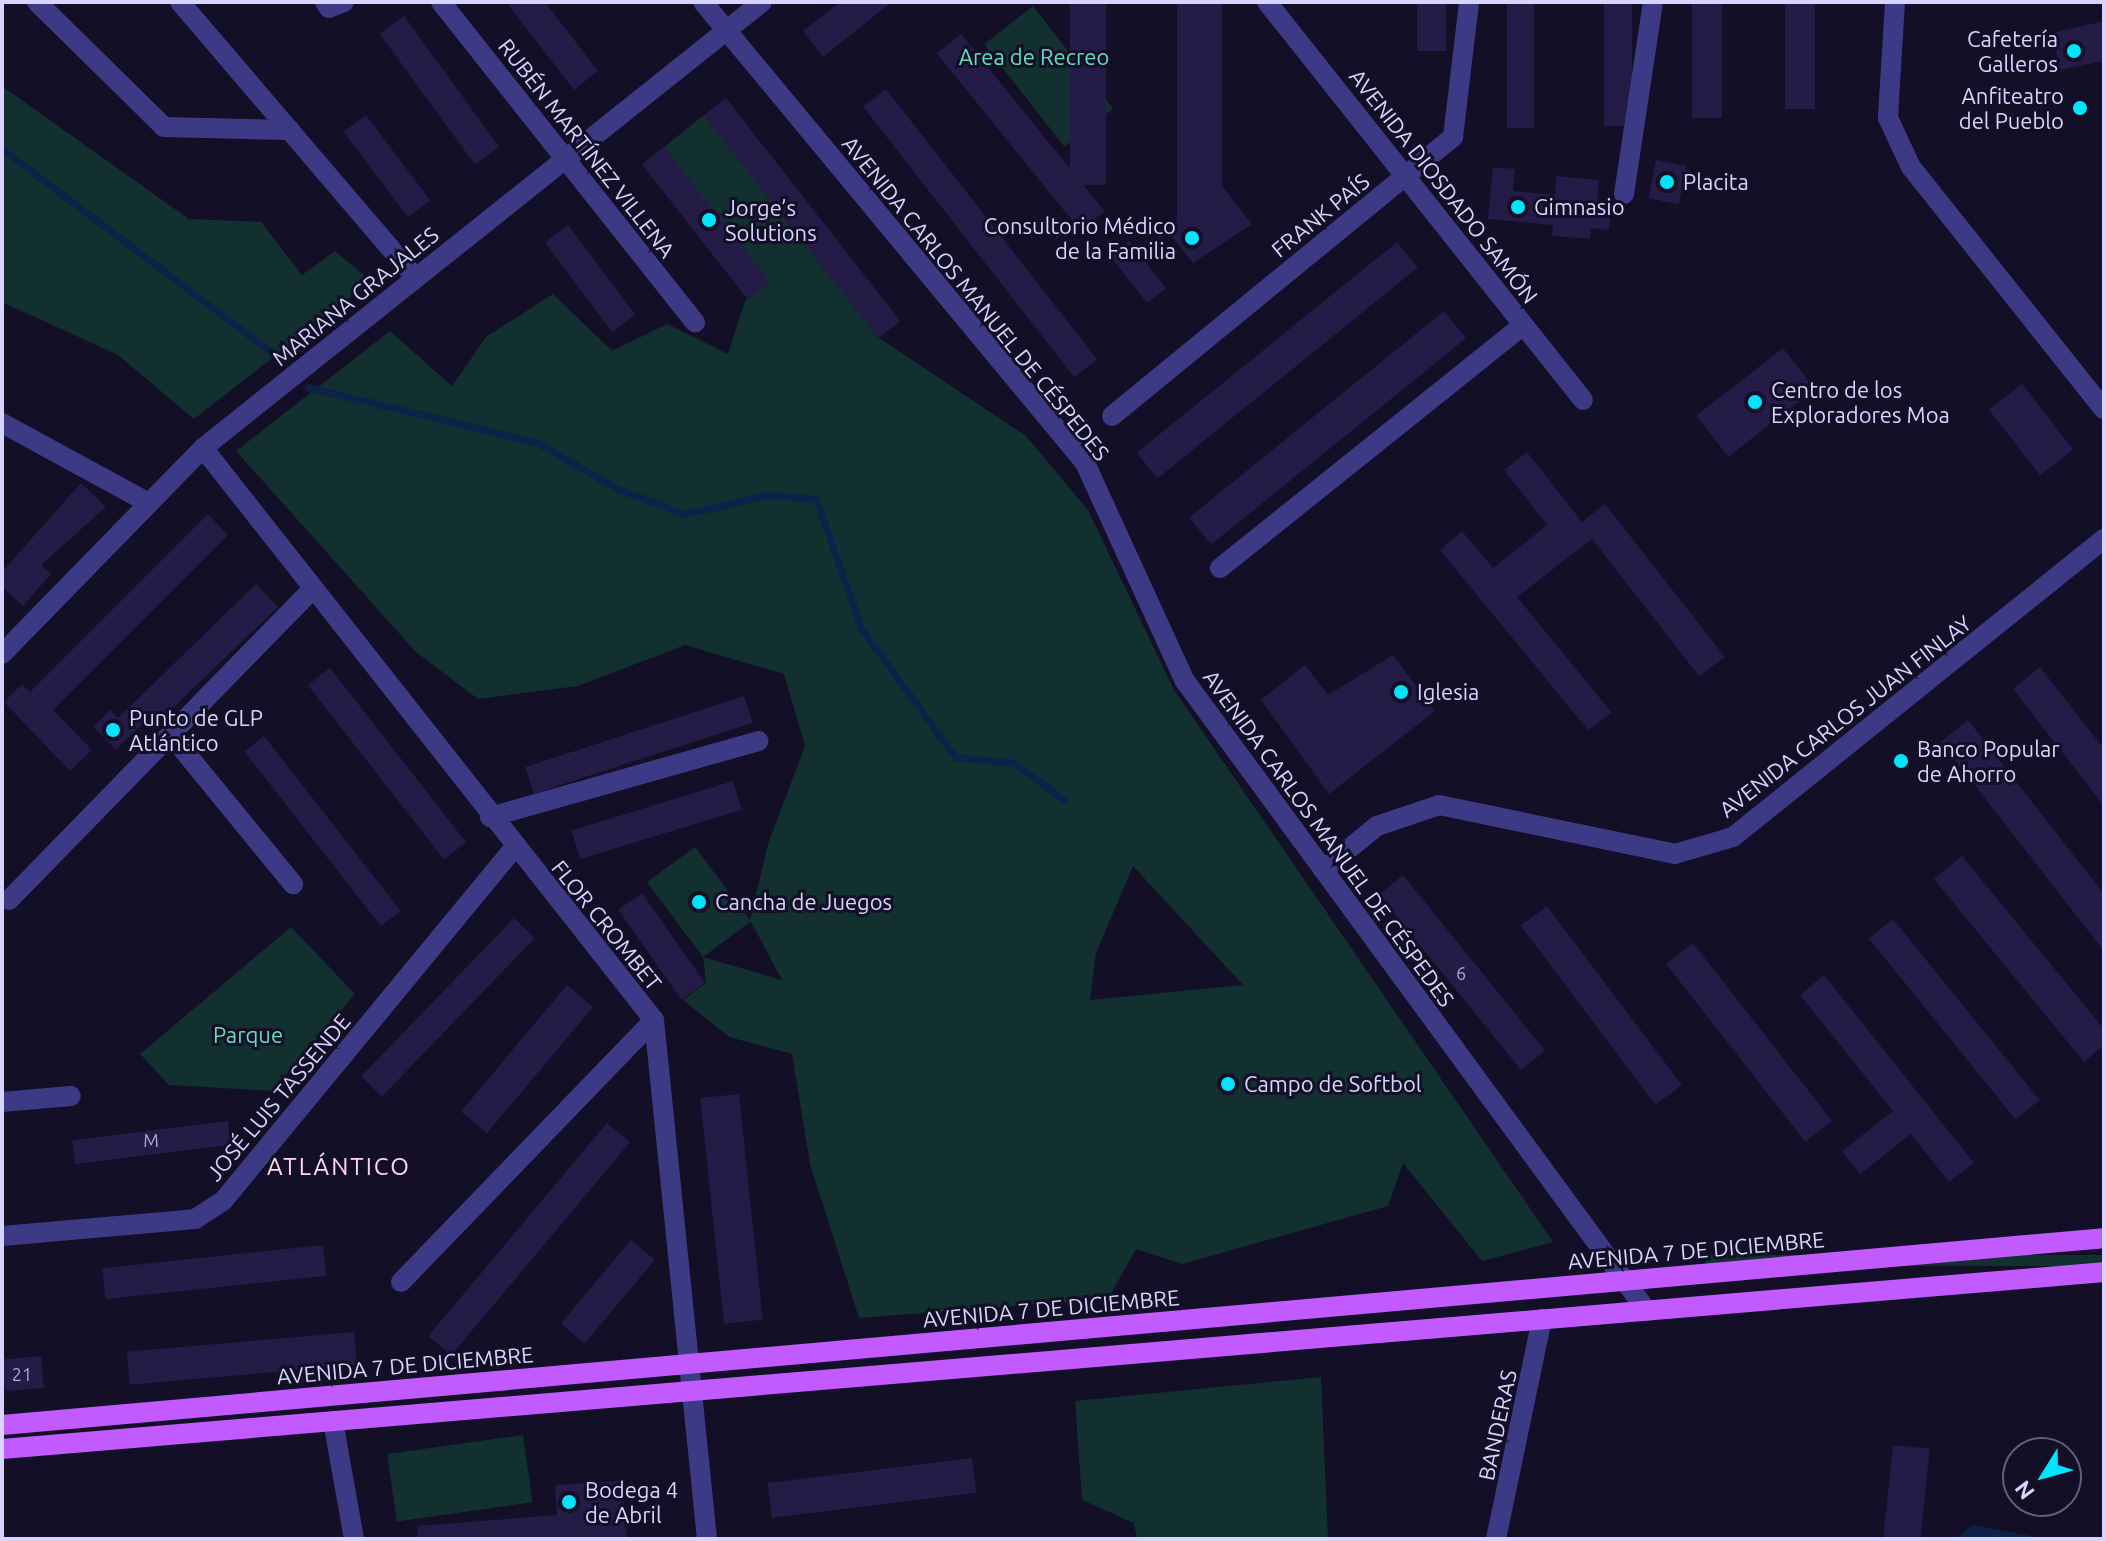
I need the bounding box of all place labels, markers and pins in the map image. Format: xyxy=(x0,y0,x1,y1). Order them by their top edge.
place label: Cafetería Galleros xyxy=(1967,25,2058,76)
marker: Cafetería Galleros xyxy=(2065,42,2083,60)
place label: Anfiteatro del Pueblo xyxy=(1959,82,2064,134)
marker: Anfiteatro del Pueblo xyxy=(2071,99,2089,117)
place label: Placita xyxy=(1683,169,1749,195)
marker: Placita xyxy=(1658,173,1676,191)
place label: Jorge’s Solutions xyxy=(725,194,817,246)
place label: Gimnasio xyxy=(1534,194,1625,220)
marker: Gimnasio xyxy=(1509,198,1527,216)
marker: Jorge’s Solutions xyxy=(700,211,718,229)
place label: Consultorio Médico de la Familia xyxy=(984,212,1176,264)
marker: Consultorio Médico de la Familia xyxy=(1183,229,1201,247)
place label: Centro de los Exploradores Moa xyxy=(1771,376,1950,428)
marker: Centro de los Exploradores Moa xyxy=(1746,393,1764,411)
place label: Iglesia xyxy=(1417,679,1479,705)
marker: Iglesia xyxy=(1392,683,1410,701)
place label: Punto de GLP Atlántico xyxy=(129,704,263,756)
marker: Punto de GLP Atlántico xyxy=(104,721,122,739)
place label: Banco Popular de Ahorro xyxy=(1917,735,2060,786)
marker: Banco Popular de Ahorro xyxy=(1892,752,1910,770)
place label: Cancha de Juegos xyxy=(715,889,892,915)
marker: Cancha de Juegos xyxy=(690,893,708,911)
place label: Campo de Softbol xyxy=(1244,1071,1422,1097)
marker: Campo de Softbol xyxy=(1219,1075,1237,1093)
place label: Bodega 4 de Abril xyxy=(585,1476,678,1528)
marker: Bodega 4 de Abril xyxy=(560,1493,578,1511)

